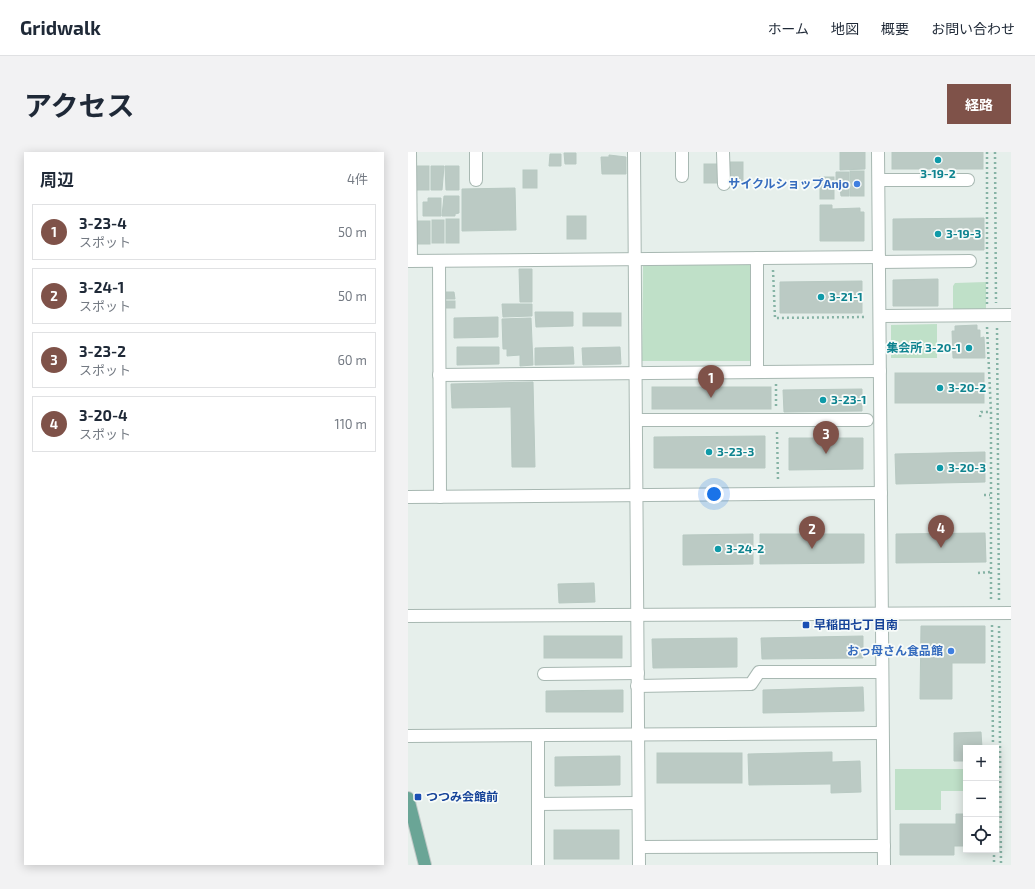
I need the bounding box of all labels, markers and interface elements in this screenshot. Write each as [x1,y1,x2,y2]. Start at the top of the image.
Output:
text: Gridwalk [20,16,101,39]
text: ホーム [767,20,809,37]
text: 地図 [831,20,859,37]
text: 概要 [881,20,909,37]
text: お問い合わせ [931,20,1015,37]
button: 経路 [947,84,1011,124]
text: アクセス [24,88,135,122]
marker: 3-19-2 [933,155,943,165]
place label: 3-19-2 [920,166,956,180]
text: 周辺 [40,169,74,189]
text: 4件 [347,171,368,187]
place label: サイクルショップAnjo [728,176,849,191]
marker: サイクルショップAnjo [852,179,862,189]
text: 3-23-4 [79,214,127,232]
text: 1 [51,224,57,240]
text: 50 m [338,224,367,240]
place label: 3-19-3 [946,226,982,240]
marker: 3-19-3 [933,229,943,239]
text: スポット [79,234,131,250]
text: 3-24-1 [79,278,124,296]
text: 2 [50,288,58,304]
text: 50 m [338,288,367,304]
place label: 3-21-1 [829,289,863,303]
marker: 3-21-1 [816,292,826,302]
text: スポット [79,298,131,314]
place label: 集会所 3-20-1 [886,340,961,354]
text: 3-23-2 [79,342,126,360]
marker: 集会所 3-20-1 [964,343,974,353]
text: 3 [50,352,58,368]
text: 60 m [337,352,367,368]
text: スポット [79,362,131,378]
pin: 1 [698,365,724,398]
place label: 3-20-2 [948,380,986,394]
marker: 3-20-2 [935,383,945,393]
place label: 3-23-1 [831,392,866,406]
marker: 3-23-1 [818,395,828,405]
text: 3-20-4 [79,406,128,424]
text: 4 [50,416,58,432]
text: 110 m [335,416,367,432]
pin: 3 [813,421,839,454]
text: スポット [79,426,131,442]
place label: 3-23-3 [717,444,755,458]
marker: 3-23-3 [704,447,714,457]
place label: 3-20-3 [948,460,986,474]
marker: 3-20-3 [935,463,945,473]
your location [704,484,724,504]
pin: 4 [928,515,954,548]
pin: 2 [799,516,825,549]
place label: 3-24-2 [726,541,764,555]
marker: 3-24-2 [713,544,723,554]
place label: 早稲田七丁目南 [814,617,898,631]
marker: 早稲田七丁目南 [801,620,811,630]
place label: おっ母さん食品館 [847,643,943,657]
marker: おっ母さん食品館 [946,646,956,656]
map controls [963,745,999,853]
button: + [963,745,999,781]
button: − [963,781,999,817]
place label: つつみ会館前 [426,789,498,803]
marker: つつみ会館前 [413,792,423,802]
button: locate [963,817,999,853]

